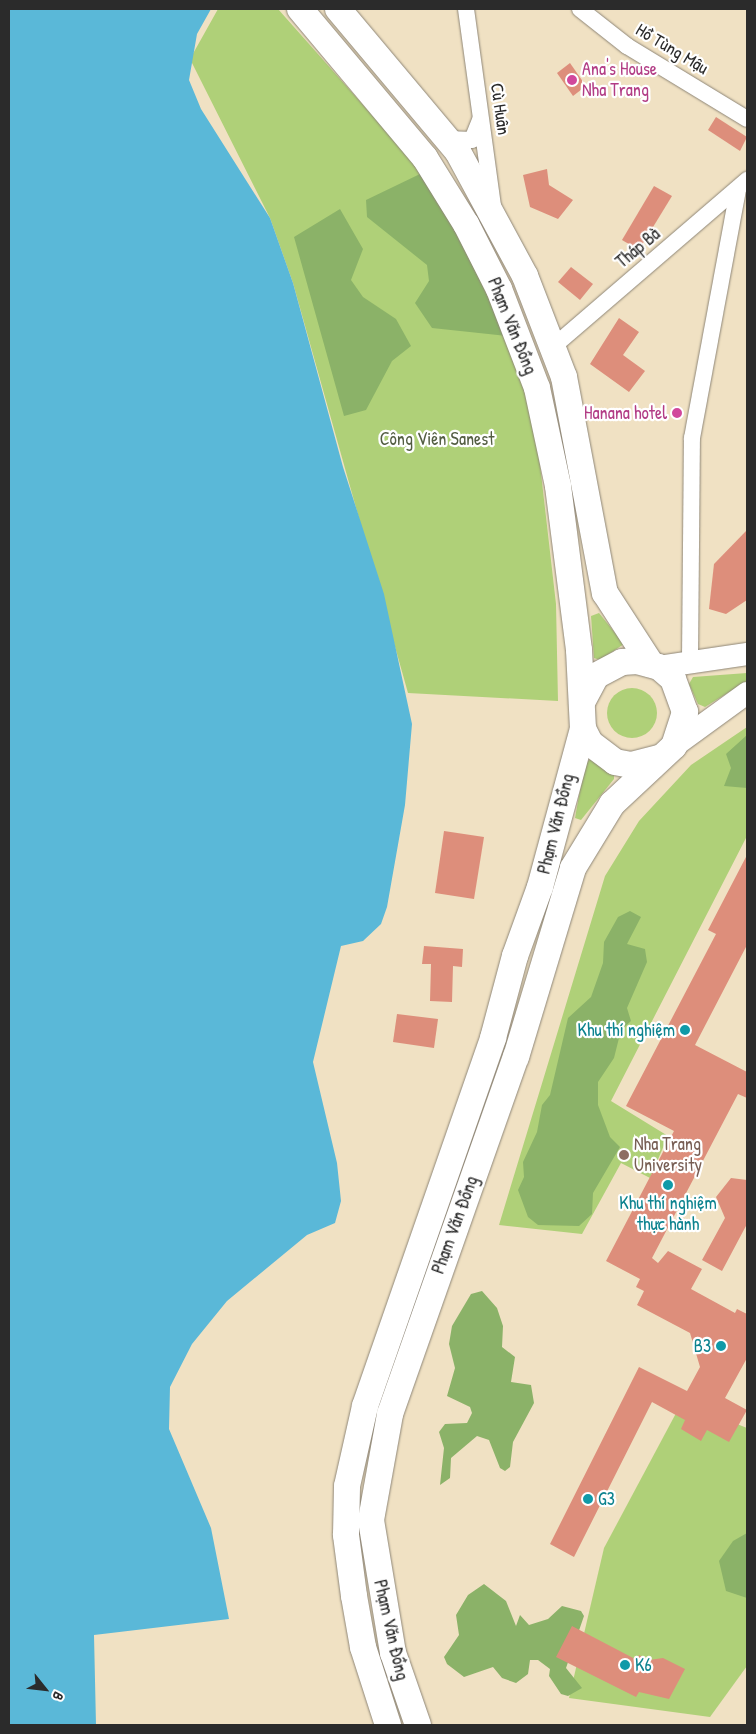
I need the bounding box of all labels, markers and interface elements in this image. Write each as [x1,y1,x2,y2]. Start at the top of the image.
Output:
street label: Hồ Tùng Mậu [632,19,712,79]
place label: Ana's House Nha Trang [582,59,657,102]
marker: Ana's House Nha Trang [566,74,578,86]
street label: Cù Huân [486,82,514,136]
street label: Tháp Bà [611,223,665,273]
street label: Phạm Văn Đồng [483,274,541,378]
place label: Hanana hotel [584,402,667,424]
marker: Hanana hotel [671,407,683,419]
park label: Công Viên Sanest [380,428,494,450]
street label: Phạm Văn Đồng [533,772,579,876]
place label: Khu thí nghiệm [578,1019,675,1041]
marker: Khu thí nghiệm [679,1024,691,1036]
place label: Nha Trang University [634,1134,702,1176]
marker: Nha Trang University [618,1149,630,1161]
street label: Phạm Văn Đồng [427,1173,483,1277]
marker: Khu thí nghiệm thực hành [662,1179,674,1191]
place label: Khu thí nghiệm thực hành [619,1193,717,1236]
place label: B3 [694,1335,711,1357]
marker: B3 [715,1340,727,1352]
place label: G3 [598,1488,615,1510]
marker: G3 [582,1493,594,1505]
street label: Phạm Văn Đồng [369,1578,413,1682]
place label: K6 [635,1654,652,1676]
marker: K6 [619,1659,631,1671]
north arrow [20,1664,70,1714]
text: B [49,1689,69,1704]

